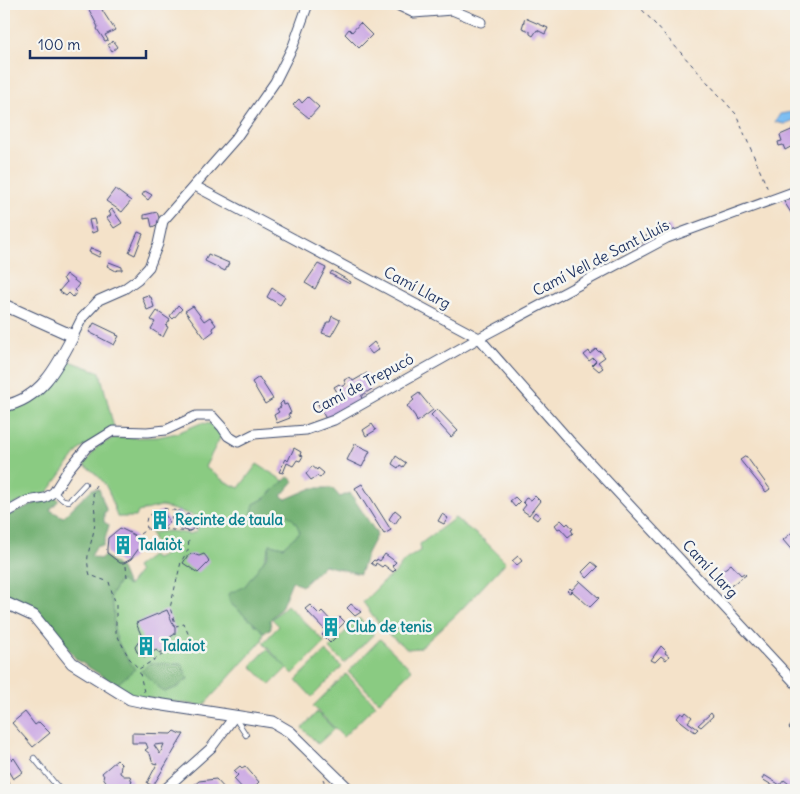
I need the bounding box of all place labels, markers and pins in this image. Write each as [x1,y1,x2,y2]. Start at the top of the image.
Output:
building icon: Recinte de taula [149,509,171,531]
place label: Recinte de taula [175,510,283,529]
building icon: Talaiòt [112,534,134,556]
place label: Talaiòt [138,535,183,554]
building icon: Club de tenis [320,616,342,638]
place label: Club de tenis [346,617,432,636]
building icon: Talaiot [135,635,157,657]
place label: Talaiot [161,636,206,655]

